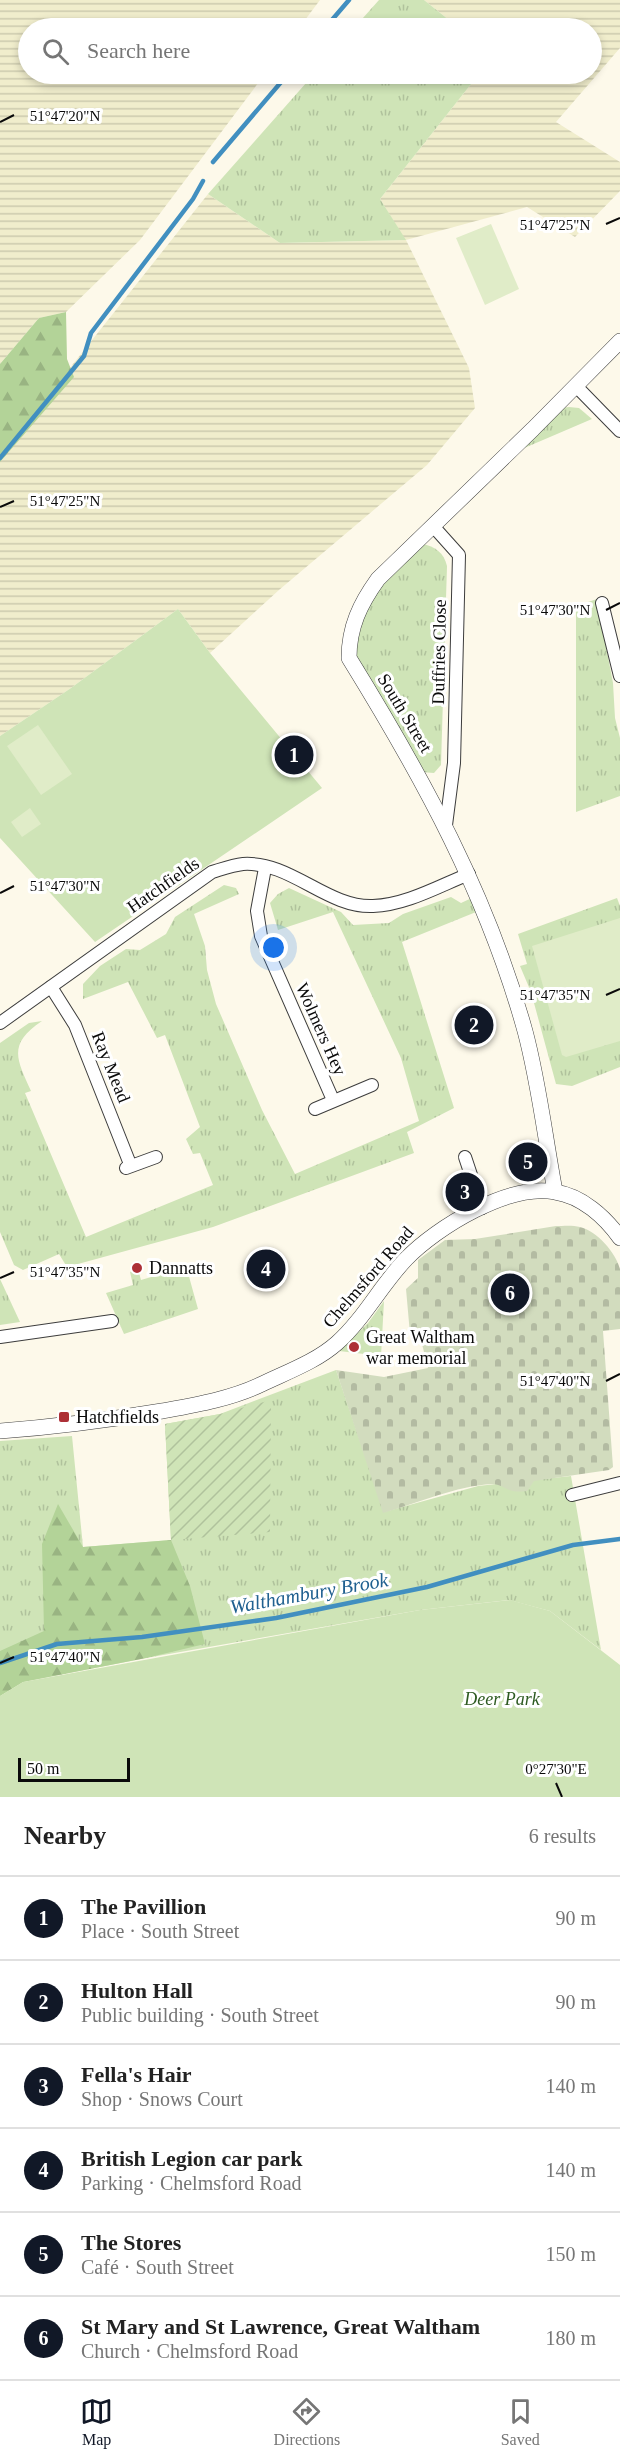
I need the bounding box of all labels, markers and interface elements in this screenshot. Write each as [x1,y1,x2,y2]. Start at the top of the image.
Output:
search box [18,18,602,84]
icon: search [39,35,72,68]
text: Search here [87,38,190,63]
text: 51°47'20"N [30,108,100,124]
text: 51°47'25"N [520,217,590,233]
text: 51°47'25"N [30,493,100,509]
street label: Duffries Close [428,599,450,705]
text: 51°47'30"N [520,602,590,618]
street label: South Street [374,670,436,756]
pin: 1 [274,732,314,777]
street label: Hatchfields [123,853,203,917]
text: 51°47'30"N [30,878,100,894]
your location [259,933,288,962]
street label: Wolmers Hey [292,980,350,1078]
text: 51°47'35"N [520,987,590,1003]
pin: 2 [454,1002,494,1048]
street label: Ray Mead [88,1029,134,1105]
pin: 5 [508,1140,548,1184]
pin: 3 [446,1170,484,1214]
street label: Chelmsford Road [319,1222,417,1332]
pin: 4 [246,1246,286,1292]
place label: Dannatts [149,1258,213,1278]
marker: Dannatts [130,1261,144,1275]
text: 51°47'35"N [30,1264,100,1280]
pin: 6 [490,1270,530,1316]
place label: Great Waltham war memorial [366,1327,475,1368]
marker: Great Waltham war memorial [347,1340,361,1354]
text: 51°47'40"N [520,1373,590,1389]
place label: Hatchfields [76,1407,159,1427]
marker: Hatchfields [57,1410,71,1424]
water label: Walthambury Brook [228,1568,391,1619]
text: 51°47'40"N [30,1649,100,1665]
park label: Deer Park [463,1689,541,1709]
scale bar [18,1755,130,1782]
text: 50 m [27,1760,59,1777]
text: 0°27'30"E [525,1761,587,1777]
text: Nearby [24,1821,106,1850]
text: 6 results [529,1825,596,1847]
text: The Pavillion [81,1894,206,1919]
text: 1 [39,1907,49,1929]
text: 90 m [555,1907,596,1929]
text: Place · South Street [81,1920,239,1942]
text: Hulton Hall [81,1978,193,2003]
text: 2 [39,1991,49,2013]
text: 90 m [555,1991,596,2013]
text: Public building · South Street [81,2004,319,2026]
text: Fella's Hair [81,2062,192,2087]
text: 3 [39,2075,49,2097]
text: 140 m [545,2075,596,2097]
text: Shop · Snows Court [81,2088,243,2110]
text: British Legion car park [81,2146,302,2171]
text: 4 [39,2159,49,2181]
text: 140 m [545,2159,596,2181]
text: Parking · Chelmsford Road [81,2172,302,2194]
text: The Stores [81,2230,181,2255]
text: 5 [39,2243,49,2265]
text: 150 m [545,2243,596,2265]
text: Café · South Street [81,2256,234,2278]
text: St Mary and St Lawrence, Great Waltham [81,2314,480,2339]
text: 6 [39,2327,49,2349]
text: 180 m [545,2327,596,2349]
text: Church · Chelmsford Road [81,2340,298,2362]
tab: Map [80,2395,113,2449]
tab: Directions [274,2395,340,2449]
tab: Saved [501,2395,540,2449]

